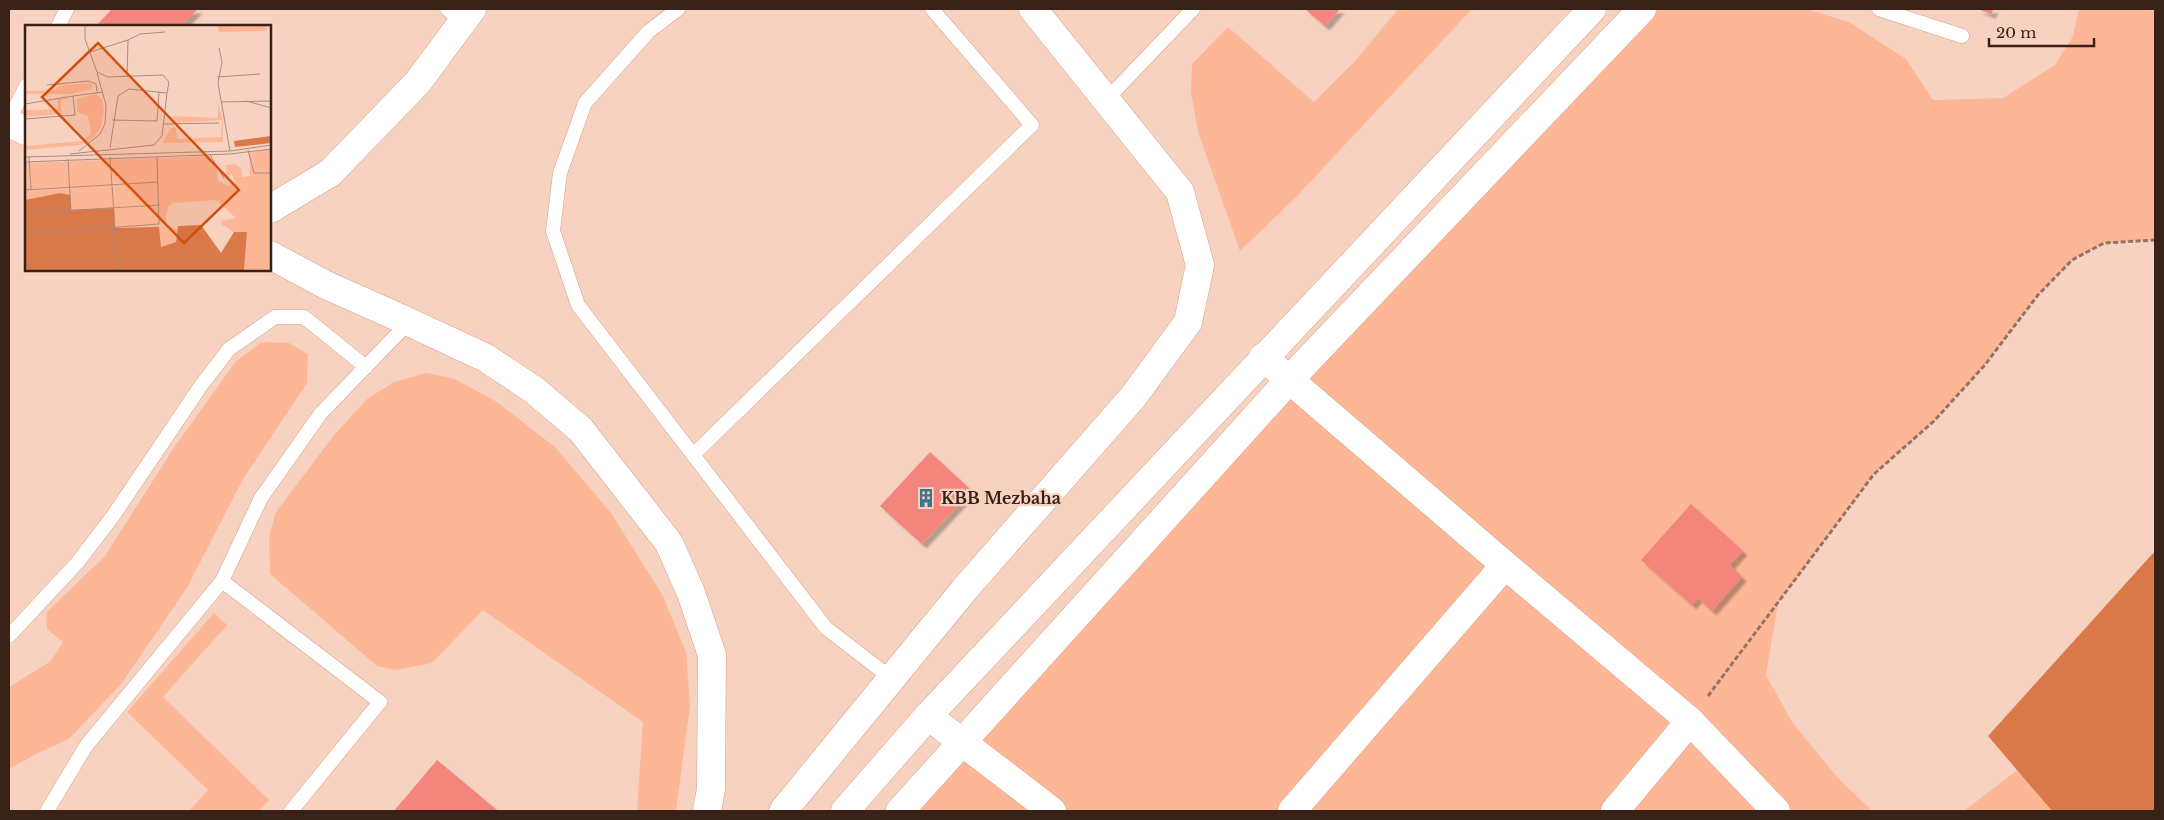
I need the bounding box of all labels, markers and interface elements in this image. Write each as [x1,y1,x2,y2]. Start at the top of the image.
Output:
scale bar [1989,15,2094,47]
text: 20 m [1996,23,2036,42]
inset map [25,25,271,271]
building icon: KBB Mezbaha [915,487,937,509]
place label: KBB Mezbaha [941,488,1061,508]

